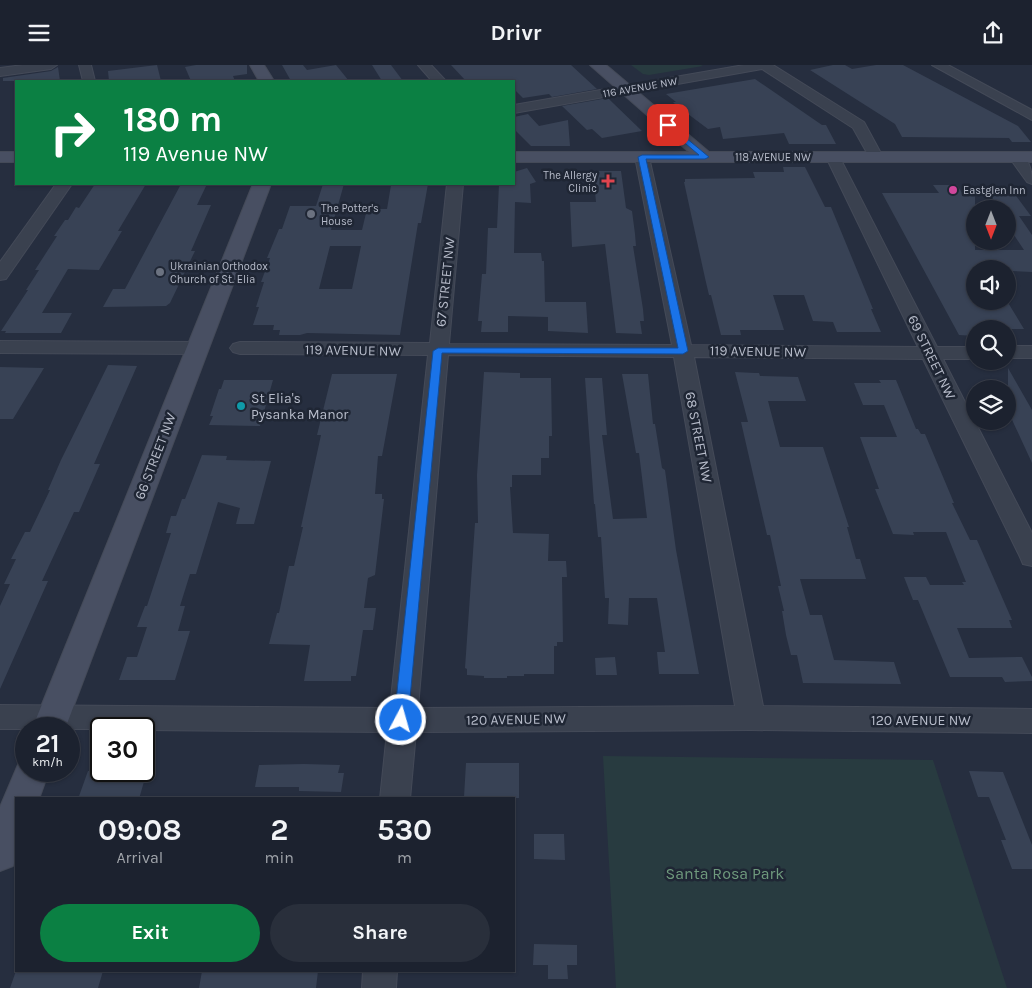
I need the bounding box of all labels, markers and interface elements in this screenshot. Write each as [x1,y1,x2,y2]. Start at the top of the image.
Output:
icon: menu [25,19,53,47]
icon: share [979,19,1007,47]
text: Drivr [490,20,542,46]
street label: 116 AVENUE NW [602,75,679,100]
text: 180 m [123,99,222,140]
icon: right [40,100,105,165]
pin [647,104,689,146]
icon: arrive [654,111,682,139]
text: 119 Avenue NW [123,141,268,167]
street label: 118 AVENUE NW [735,151,811,164]
place label: The Allergy Clinic [543,169,597,195]
marker: The Allergy Clinic [601,174,615,188]
marker: Eastglen Inn [947,184,959,196]
place label: Eastglen Inn [963,184,1026,197]
north arrow [966,200,1016,250]
map controls [966,200,1016,430]
place label: The Potter's House [321,202,379,228]
marker: The Potter's House [305,208,317,220]
street label: 67 STREET NW [432,236,459,328]
place label: Ukrainian Orthodox Church of St. Elia [170,260,268,286]
button: sound [966,260,1016,310]
marker: Ukrainian Orthodox Church of St. Elia [154,266,166,278]
street label: 69 STREET NW [904,312,959,403]
button: search [966,320,1016,370]
street label: 119 AVENUE NW [305,341,402,360]
street label: 119 AVENUE NW [710,342,807,361]
button: layers [966,380,1016,430]
place label: St Elia's Pysanka Manor [251,390,349,423]
street label: 68 STREET NW [681,390,716,484]
marker: St Elia's Pysanka Manor [235,400,247,412]
street label: 66 STREET NW [131,410,180,502]
position arrow [374,693,426,745]
street label: 120 AVENUE NW [466,710,567,729]
street label: 120 AVENUE NW [871,712,971,729]
speed limit sign: 30 [90,717,155,782]
text: 21 [35,729,60,758]
text: km/h [32,755,63,769]
text: 09:08 [98,812,182,848]
text: 2 [270,812,288,848]
text: 530 [377,812,432,848]
text: Arrival [116,848,163,867]
text: min [265,848,294,867]
text: m [397,848,412,867]
park label: Santa Rosa Park [666,864,784,883]
button: Exit [40,904,260,962]
button: Share [270,904,490,962]

